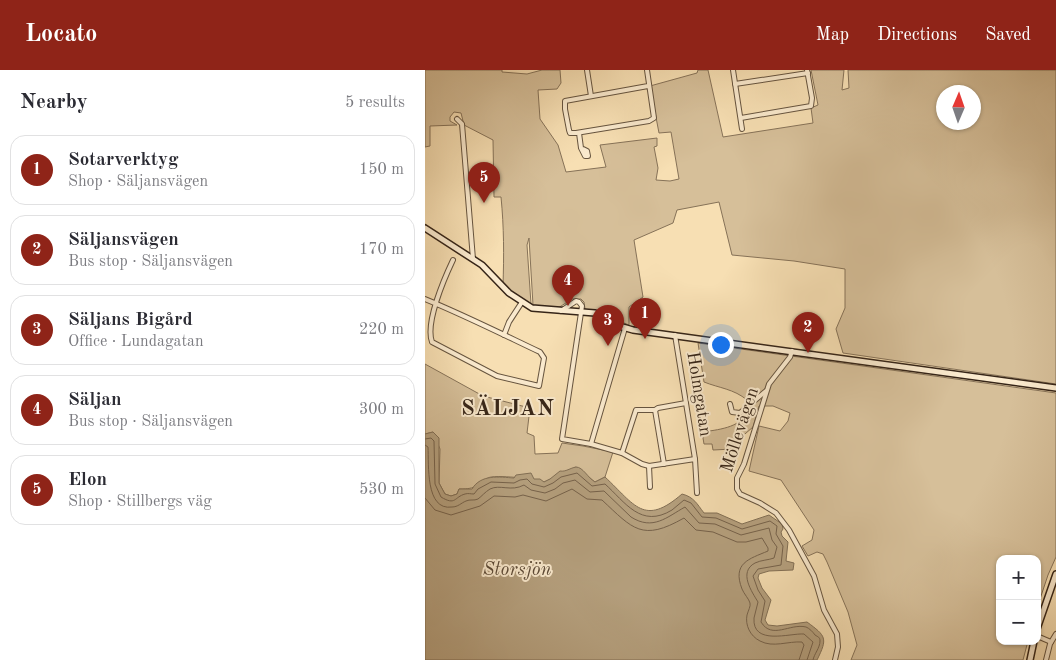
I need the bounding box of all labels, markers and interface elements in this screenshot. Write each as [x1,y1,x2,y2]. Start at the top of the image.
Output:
text: Locato [25,23,97,47]
text: Map [816,26,849,44]
text: Directions [877,26,957,44]
text: Saved [985,26,1031,44]
north arrow [936,85,981,130]
text: Nearby [20,92,88,113]
text: 5 results [345,95,405,111]
text: Sotarverktyg [68,151,178,170]
text: 1 [32,162,42,178]
text: 150 m [359,162,404,178]
pin: 5 [468,162,500,203]
text: Shop · Säljansvägen [68,174,208,190]
text: Säljansvägen [68,231,179,250]
text: 2 [32,242,42,258]
text: 170 m [359,242,404,258]
text: Bus stop · Säljansvägen [68,254,233,270]
pin: 4 [552,265,584,306]
pin: 1 [629,298,661,339]
pin: 3 [592,305,624,346]
text: Säljans Bigård [68,311,193,330]
pin: 2 [792,312,824,353]
text: 3 [32,322,42,338]
text: 220 m [359,322,404,338]
your location [708,332,734,358]
text: Office · Lundagatan [68,334,204,350]
street label: Holmgatan [683,350,715,438]
street label: Möllevägen [718,385,762,475]
text: Säljan [68,391,122,410]
district label: SÄLJAN [461,394,555,420]
text: 4 [32,402,42,418]
text: 300 m [359,402,404,418]
text: Bus stop · Säljansvägen [68,414,233,430]
text: Elon [68,471,107,490]
text: 5 [32,482,42,498]
text: 530 m [359,482,404,498]
text: Shop · Stillbergs väg [68,494,212,510]
map controls [996,555,1041,645]
button: + [996,555,1041,600]
water label: Storsjön [483,561,551,580]
button: − [996,600,1041,645]

